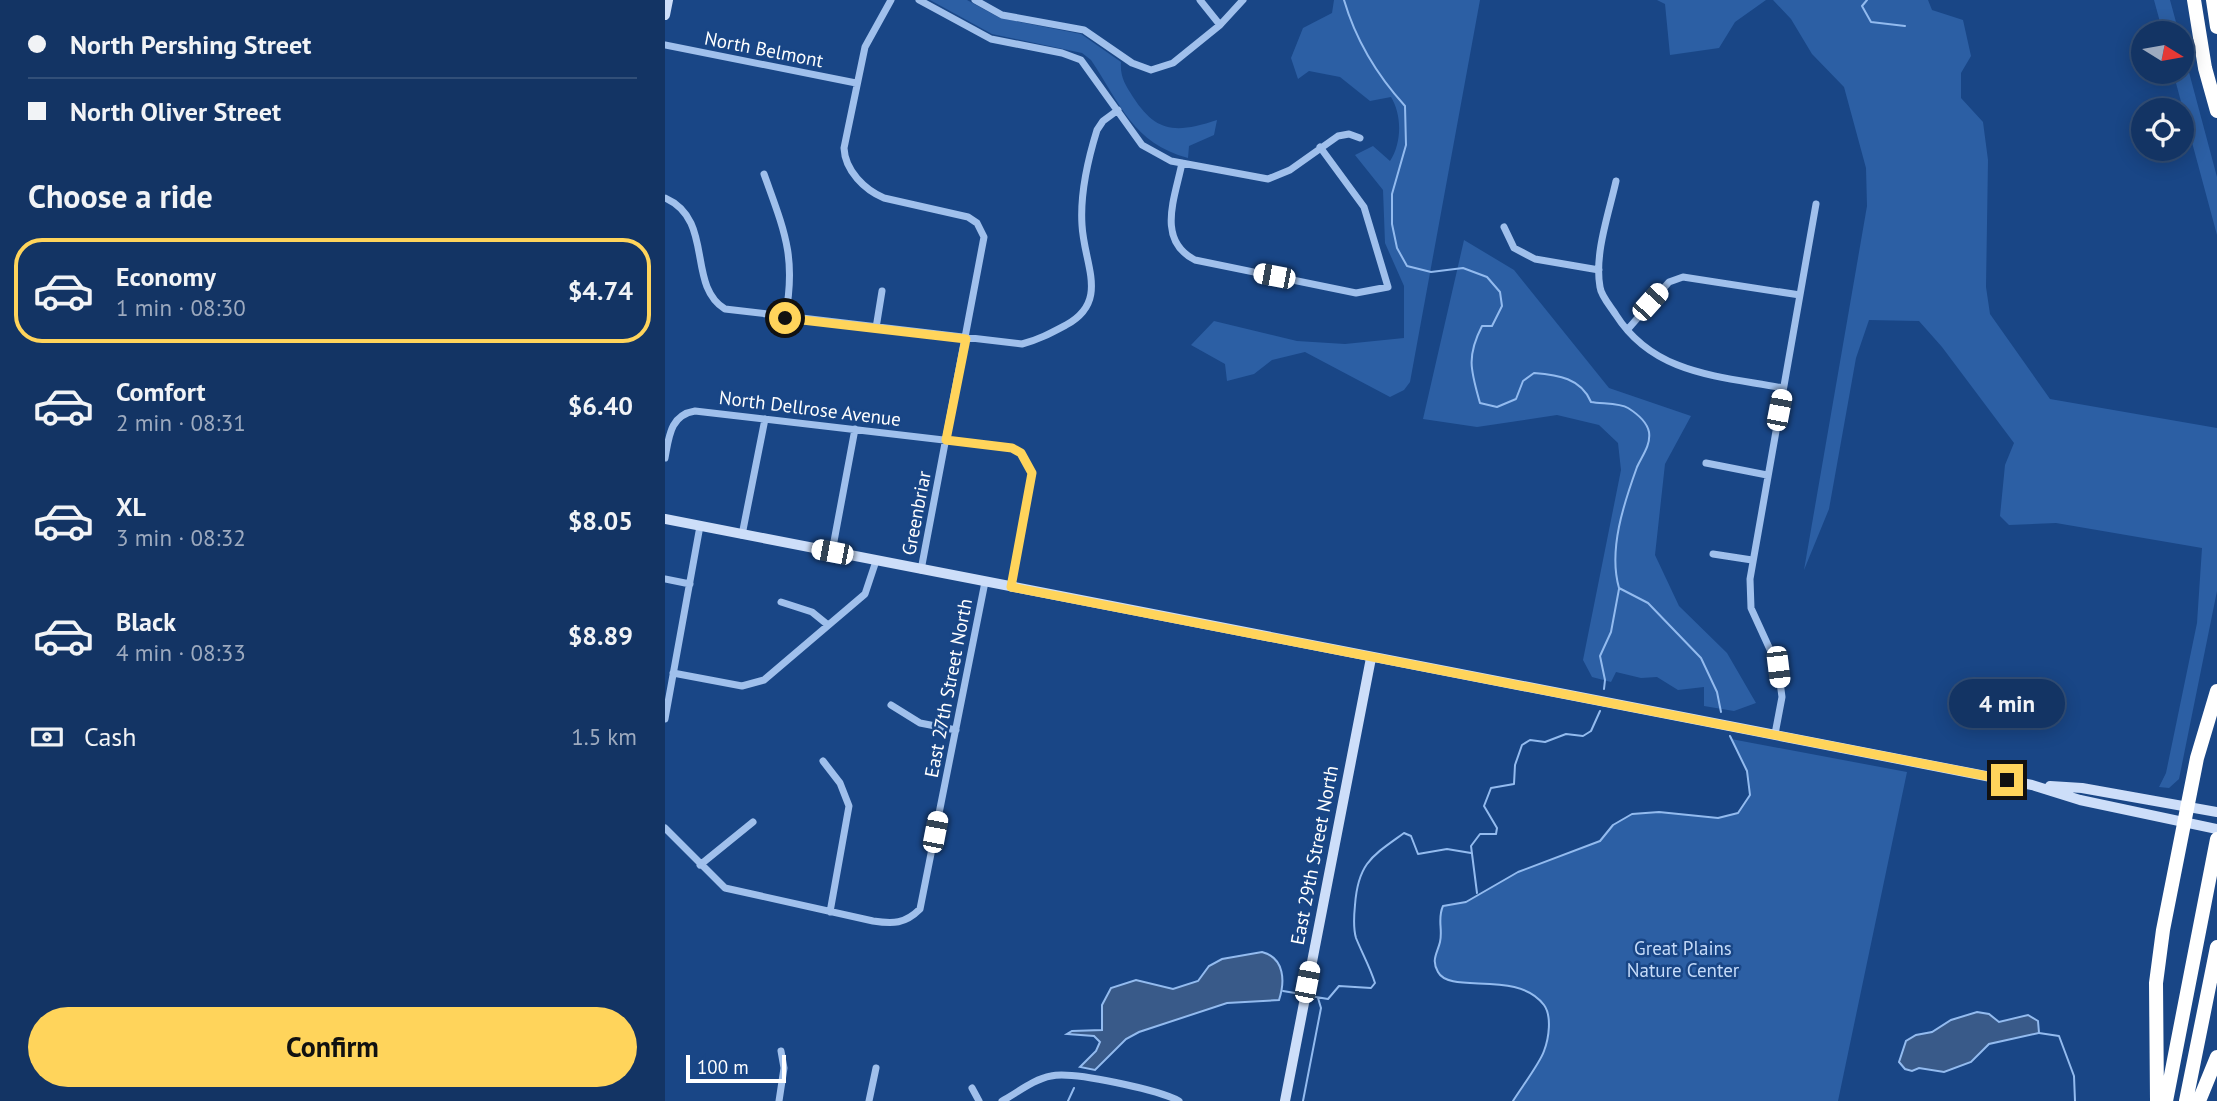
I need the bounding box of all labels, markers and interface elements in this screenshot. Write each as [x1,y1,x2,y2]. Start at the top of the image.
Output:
north arrow [2131,21,2195,84]
map controls [2131,21,2194,161]
street label: North Belmont [702,26,826,72]
text: North Pershing Street [70,28,311,61]
text: North Oliver Street [70,95,281,128]
button: locate [2131,98,2194,161]
text: Choose a ride [28,175,213,217]
icon: car [32,259,95,322]
text: Economy [116,260,216,293]
car [1252,262,1297,290]
text: $4.74 [568,274,633,307]
car [1629,279,1672,325]
text: 1 min · 08:30 [116,293,246,322]
route start [769,302,801,334]
icon: car [32,374,95,437]
text: Comfort [116,375,206,408]
street label: North Dellrose Avenue [718,385,902,431]
car [1765,387,1794,433]
text: $6.40 [568,389,633,422]
text: 2 min · 08:31 [116,408,246,437]
street label: Greenbriar [896,468,936,557]
icon: car [32,489,95,552]
text: XL [116,490,146,523]
text: $8.05 [568,504,633,537]
text: 3 min · 08:32 [116,523,246,552]
car [810,538,855,566]
street label: East 27th Street North [919,597,977,779]
icon: car [32,604,95,667]
text: Black [116,605,176,638]
text: $8.89 [568,619,633,652]
text: 4 min · 08:33 [116,638,246,667]
car [1766,645,1791,689]
callout: 4 min [1949,678,2065,728]
text: 4 min [1979,689,2035,718]
icon: cash [28,718,66,756]
text: Cash [84,720,136,753]
text: 1.5 km [571,722,637,751]
street label: East 29th Street North [1285,763,1343,947]
route end [1991,764,2023,796]
car [921,809,950,855]
park label: Great Plains Nature Center [1627,936,1740,982]
car [1293,959,1322,1005]
button: Confirm [28,1007,637,1087]
scale bar [686,1052,786,1084]
text: 100 m [697,1055,749,1079]

